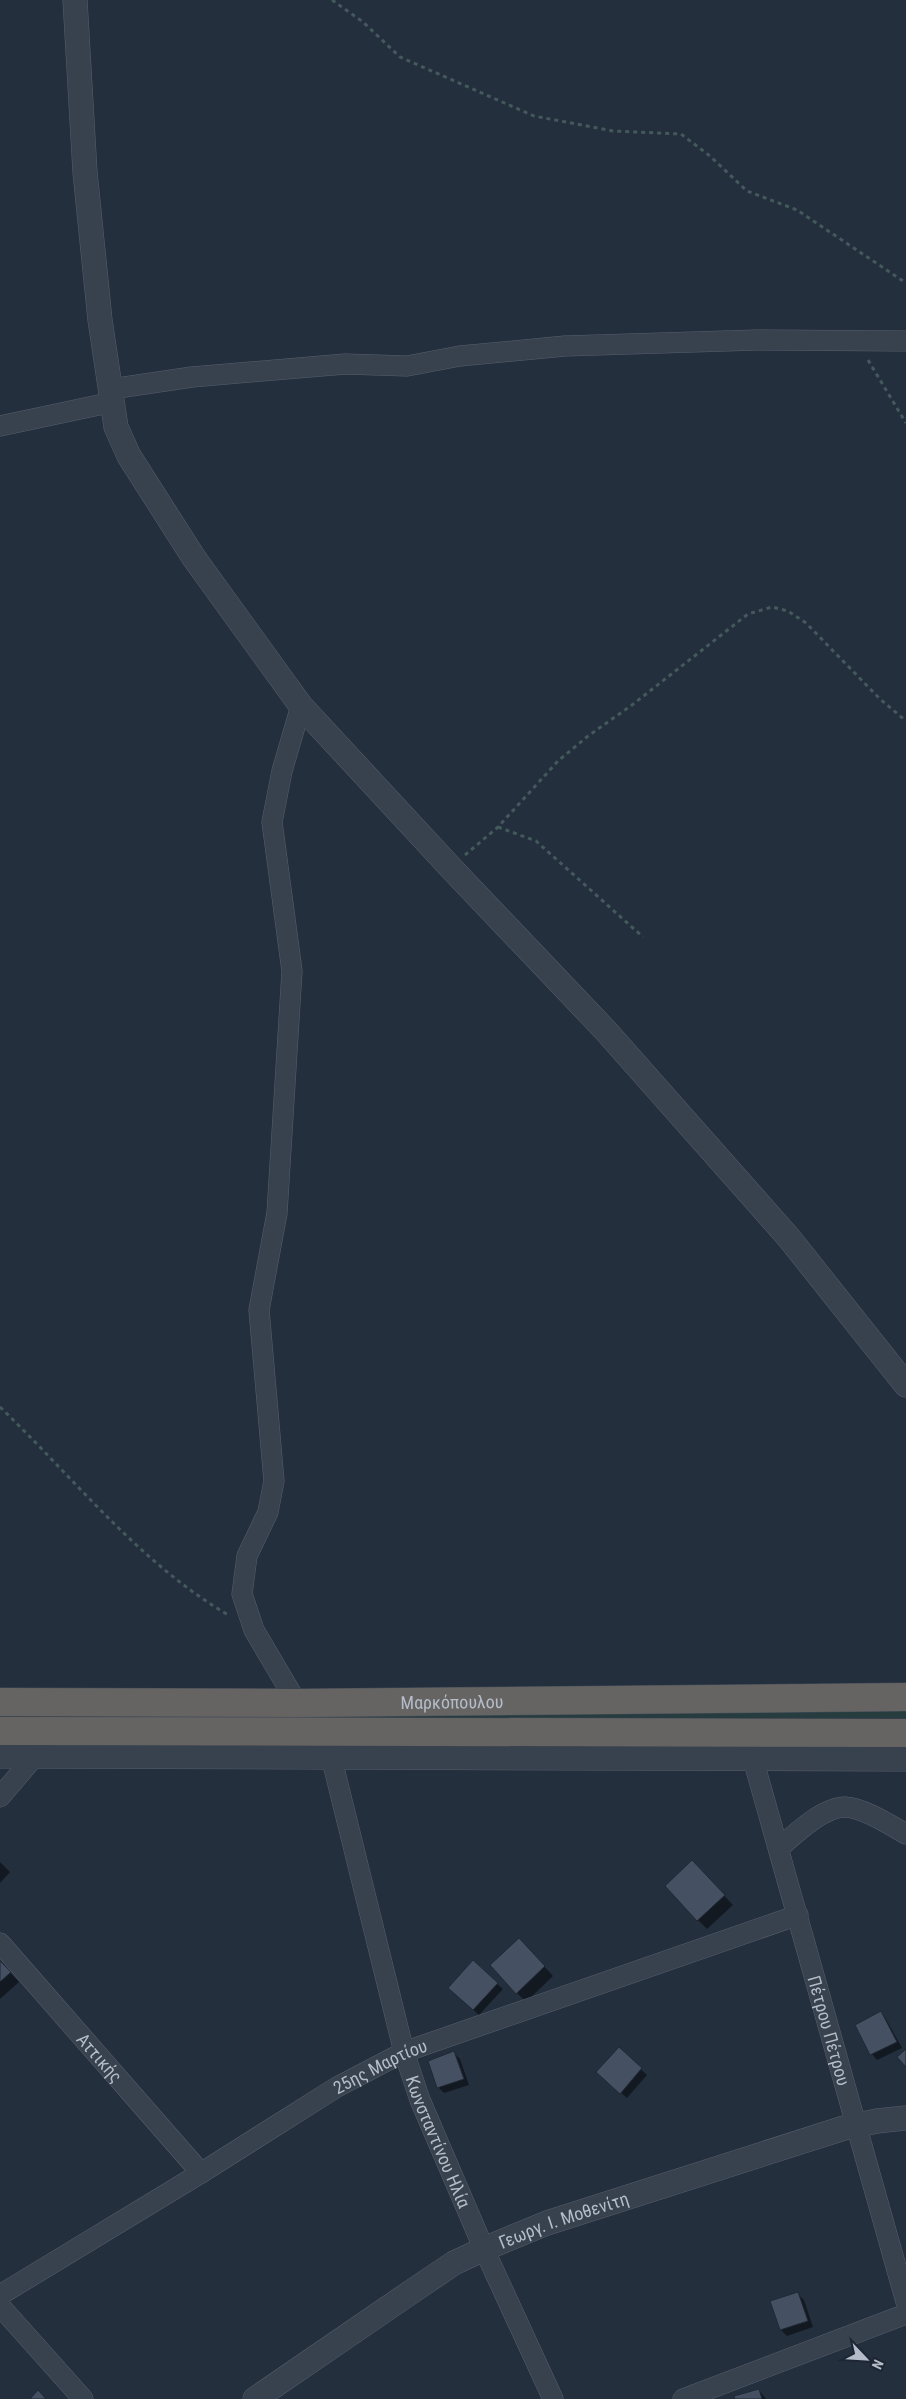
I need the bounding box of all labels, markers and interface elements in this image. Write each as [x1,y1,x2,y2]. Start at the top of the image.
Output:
street label: Μαρκόπουλου [400,1690,504,1712]
street label: Πέτρου Πέτρου [804,1973,855,2088]
street label: Αττικής [73,2029,127,2086]
street label: 25ης Μαρτίου [329,2034,430,2098]
street label: Κωνσταντίνου Ηλία [402,2073,476,2211]
street label: Γεωργ. Ι. Μοθενίτη [495,2187,631,2252]
north arrow [841,2334,891,2384]
text: N [869,2357,887,2372]

